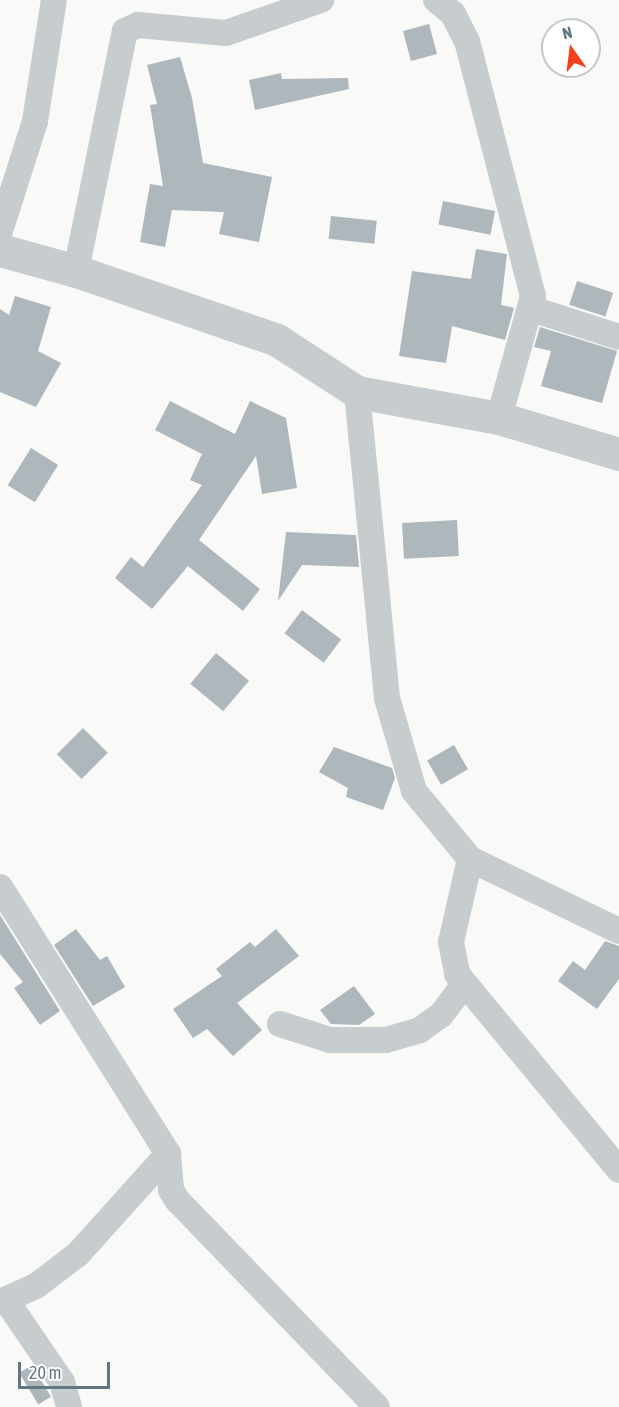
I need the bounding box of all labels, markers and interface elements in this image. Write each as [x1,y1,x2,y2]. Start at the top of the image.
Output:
north arrow [541,18,601,78]
text: N [560,23,574,42]
scale bar [21,1350,112,1388]
text: 20 m [29,1362,61,1383]

